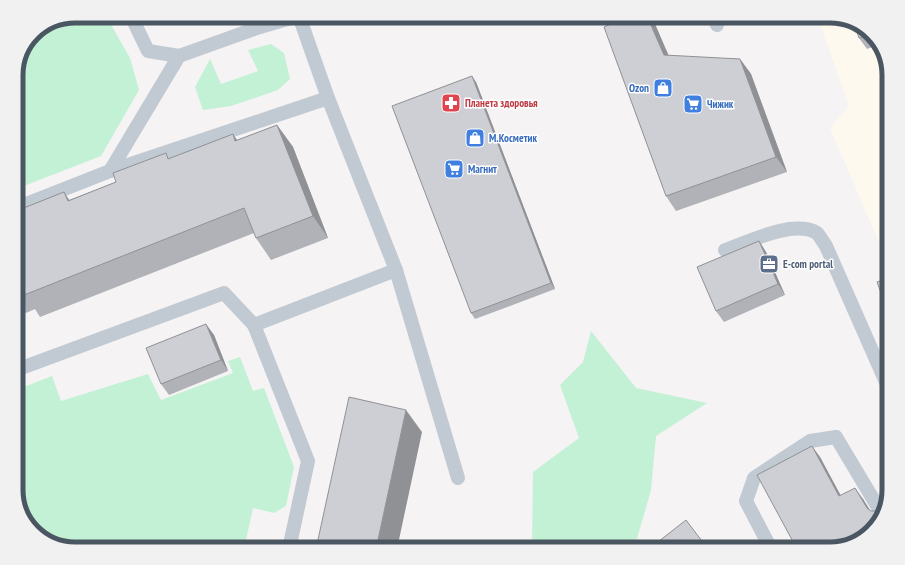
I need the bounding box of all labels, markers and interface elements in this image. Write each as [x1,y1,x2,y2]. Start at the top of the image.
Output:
shop icon: Ozon [652,77,674,99]
place label: Ozon [629,81,649,95]
pharmacy icon: Планета здоровья [440,92,462,114]
supermarket icon: Чижик [682,93,704,115]
place label: Планета здоровья [465,96,538,110]
place label: Чижик [707,97,734,111]
shop icon: М.Косметик [464,127,486,149]
place label: М.Косметик [489,131,537,145]
supermarket icon: Магнит [443,158,465,180]
place label: Магнит [468,162,497,176]
office icon: E-com portal [758,253,780,275]
place label: E-com portal [783,257,833,271]

